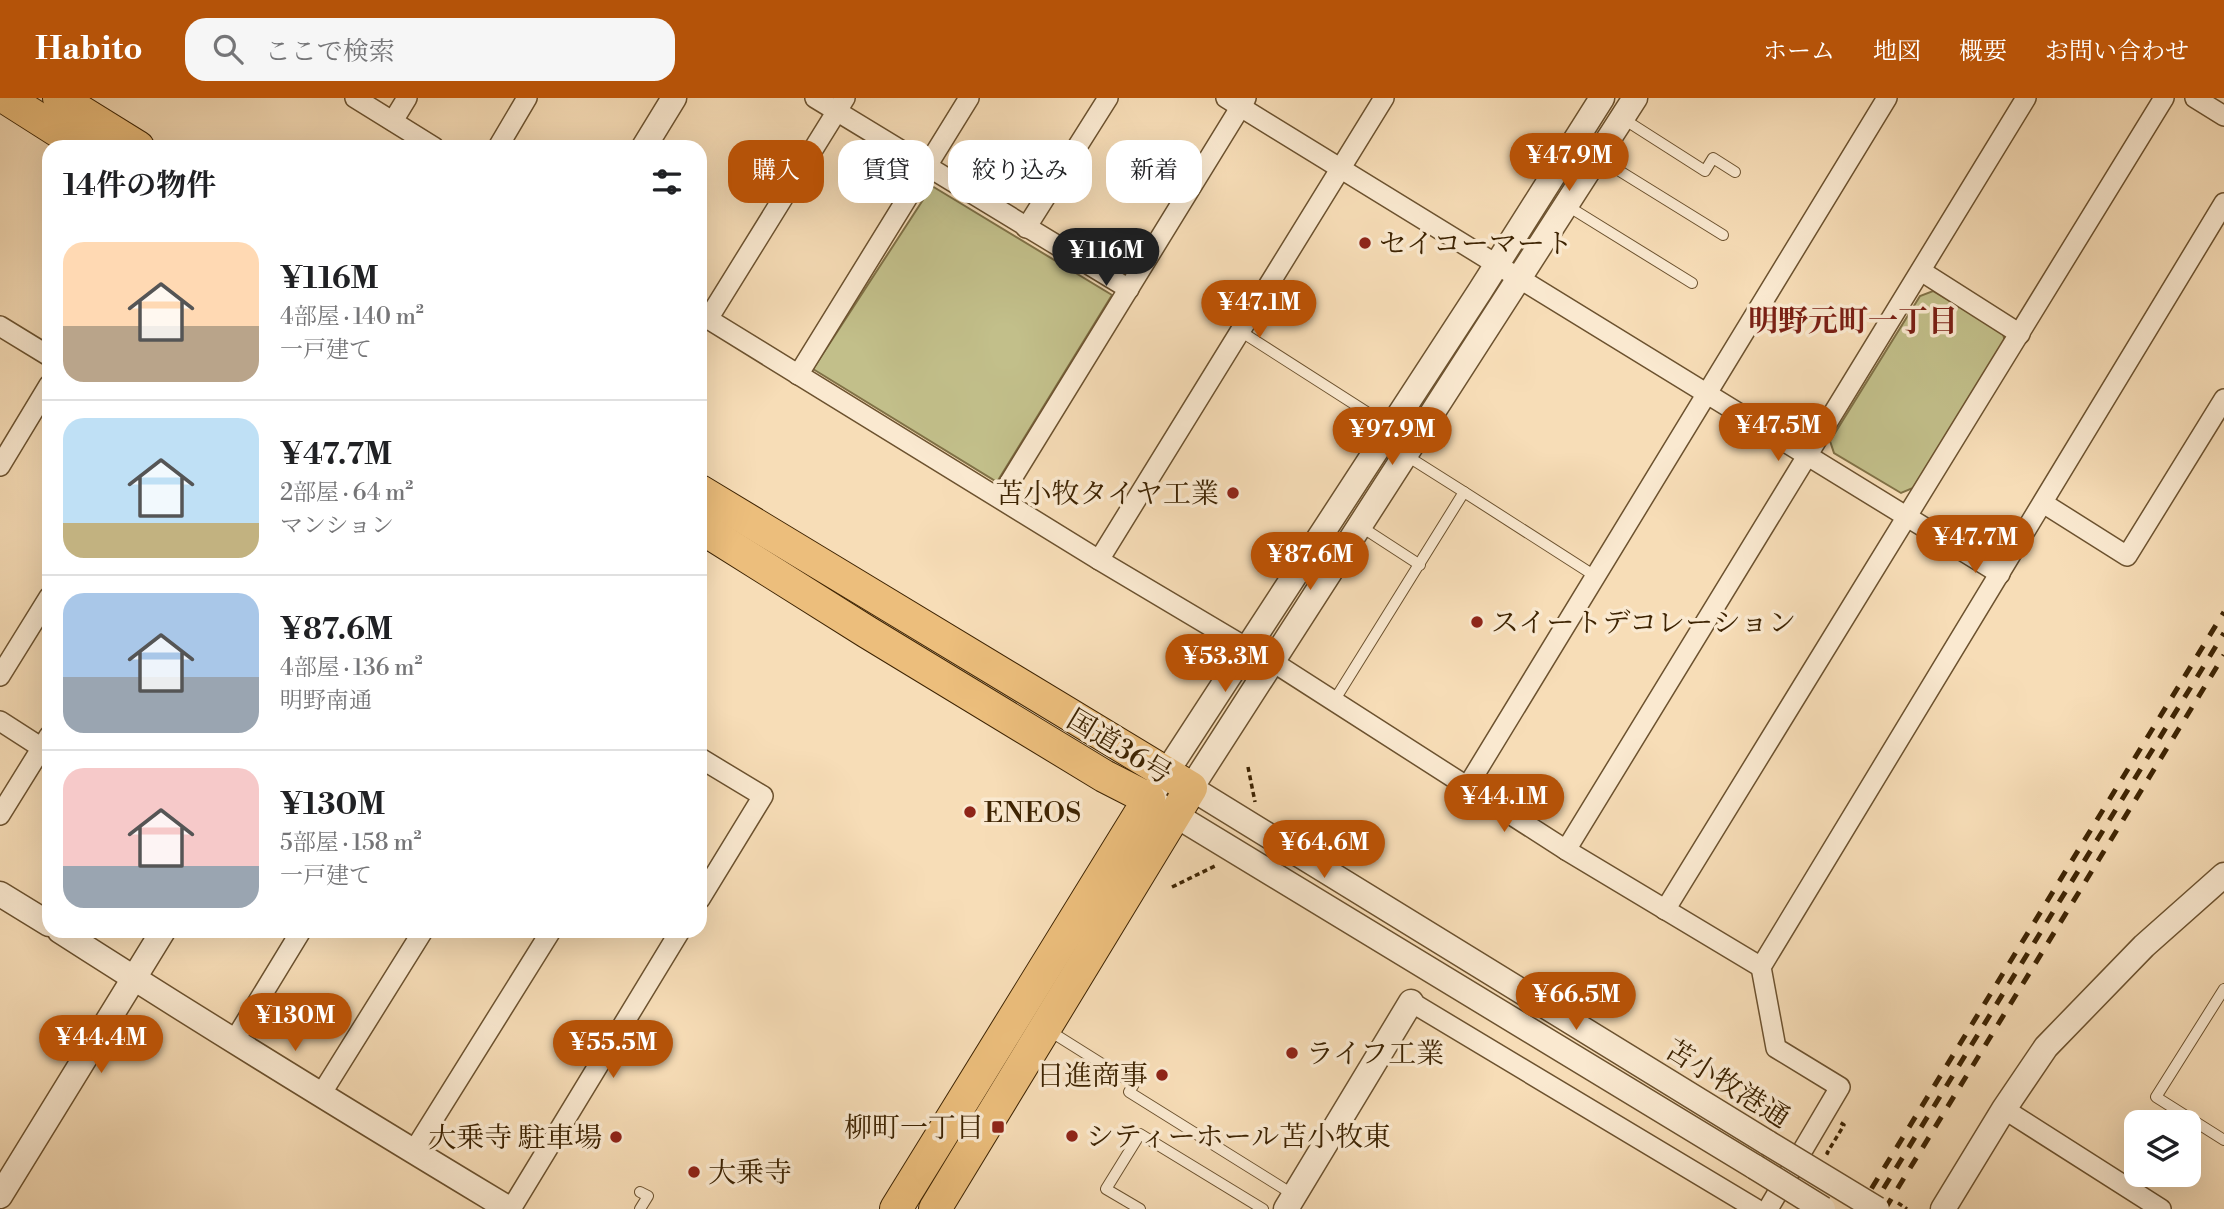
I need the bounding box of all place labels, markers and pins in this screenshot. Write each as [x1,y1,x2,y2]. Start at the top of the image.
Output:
pin: ¥47.9M [1512,134,1626,193]
place label: セイコーマート [1379,227,1573,262]
pin: ¥116M [1057,228,1155,288]
marker: セイコーマート [1357,235,1373,251]
pin: ¥47.1M [1202,280,1316,340]
pin: ¥47.5M [1721,404,1835,463]
pin: ¥97.9M [1335,408,1449,467]
place label: 苫小牧タイヤ工業 [996,477,1219,512]
marker: 苫小牧タイヤ工業 [1225,485,1241,501]
pin: ¥47.7M [1918,516,2032,575]
pin: ¥87.6M [1253,532,1367,592]
place label: スイートデコレーション [1491,606,1796,641]
marker: スイートデコレーション [1469,614,1485,630]
pin: ¥53.3M [1168,634,1282,694]
pin: ¥44.1M [1447,774,1561,834]
place label: ENEOS [984,796,1081,831]
marker: ENEOS [962,804,978,820]
pin: ¥64.6M [1267,820,1381,880]
pin: ¥66.5M [1519,972,1633,1032]
pin: ¥130M [246,993,344,1053]
pin: ¥44.4M [44,1016,158,1075]
pin: ¥55.5M [556,1020,670,1080]
place label: ライフ工業 [1306,1037,1444,1072]
marker: ライフ工業 [1284,1045,1300,1061]
place label: 日進商事 [1036,1059,1148,1094]
marker: 日進商事 [1154,1067,1170,1083]
place label: 柳町一丁目 [844,1111,984,1146]
marker: 柳町一丁目 [990,1119,1006,1135]
place label: シティーホール苫小牧東 [1086,1120,1391,1155]
place label: 大乗寺 駐車場 [428,1121,602,1156]
marker: シティーホール苫小牧東 [1064,1128,1080,1144]
marker: 大乗寺 駐車場 [608,1129,624,1145]
place label: 大乗寺 [708,1156,792,1191]
marker: 大乗寺 [686,1164,702,1180]

